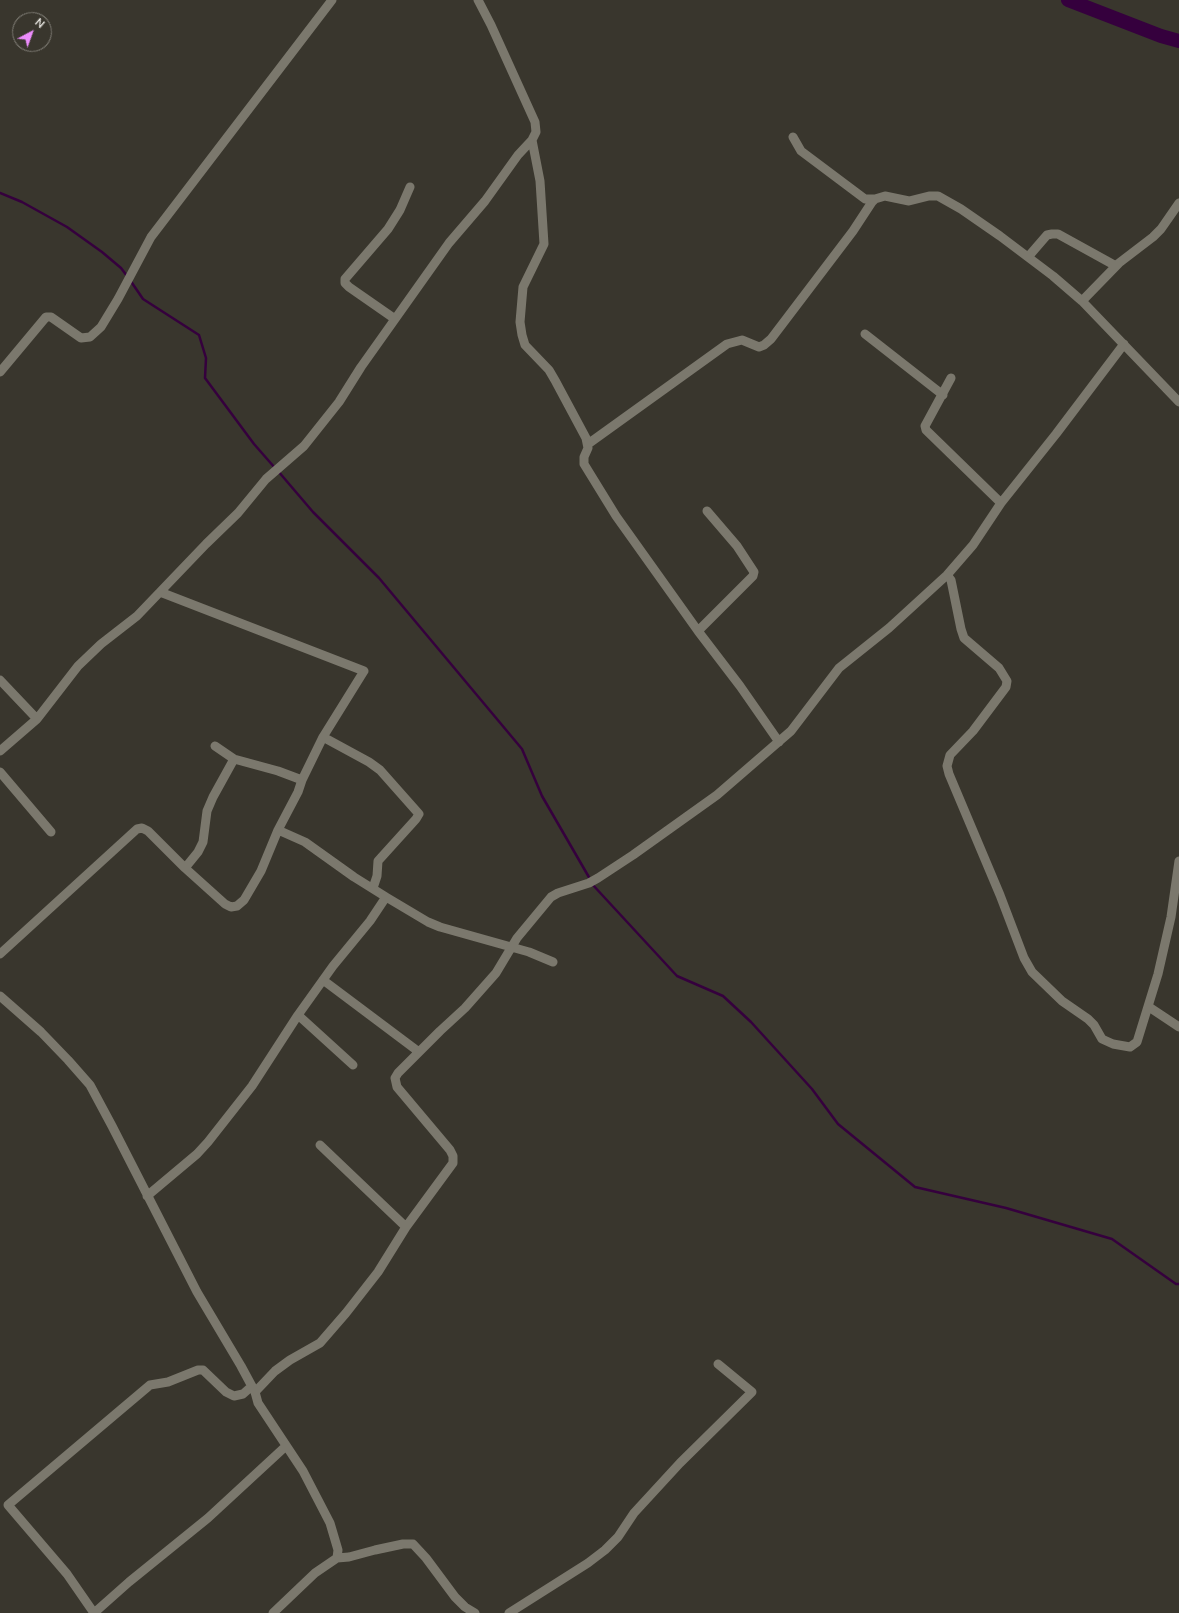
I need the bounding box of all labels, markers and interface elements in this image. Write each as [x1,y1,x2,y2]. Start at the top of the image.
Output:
north arrow [12,12,52,52]
text: N [32,15,48,32]

